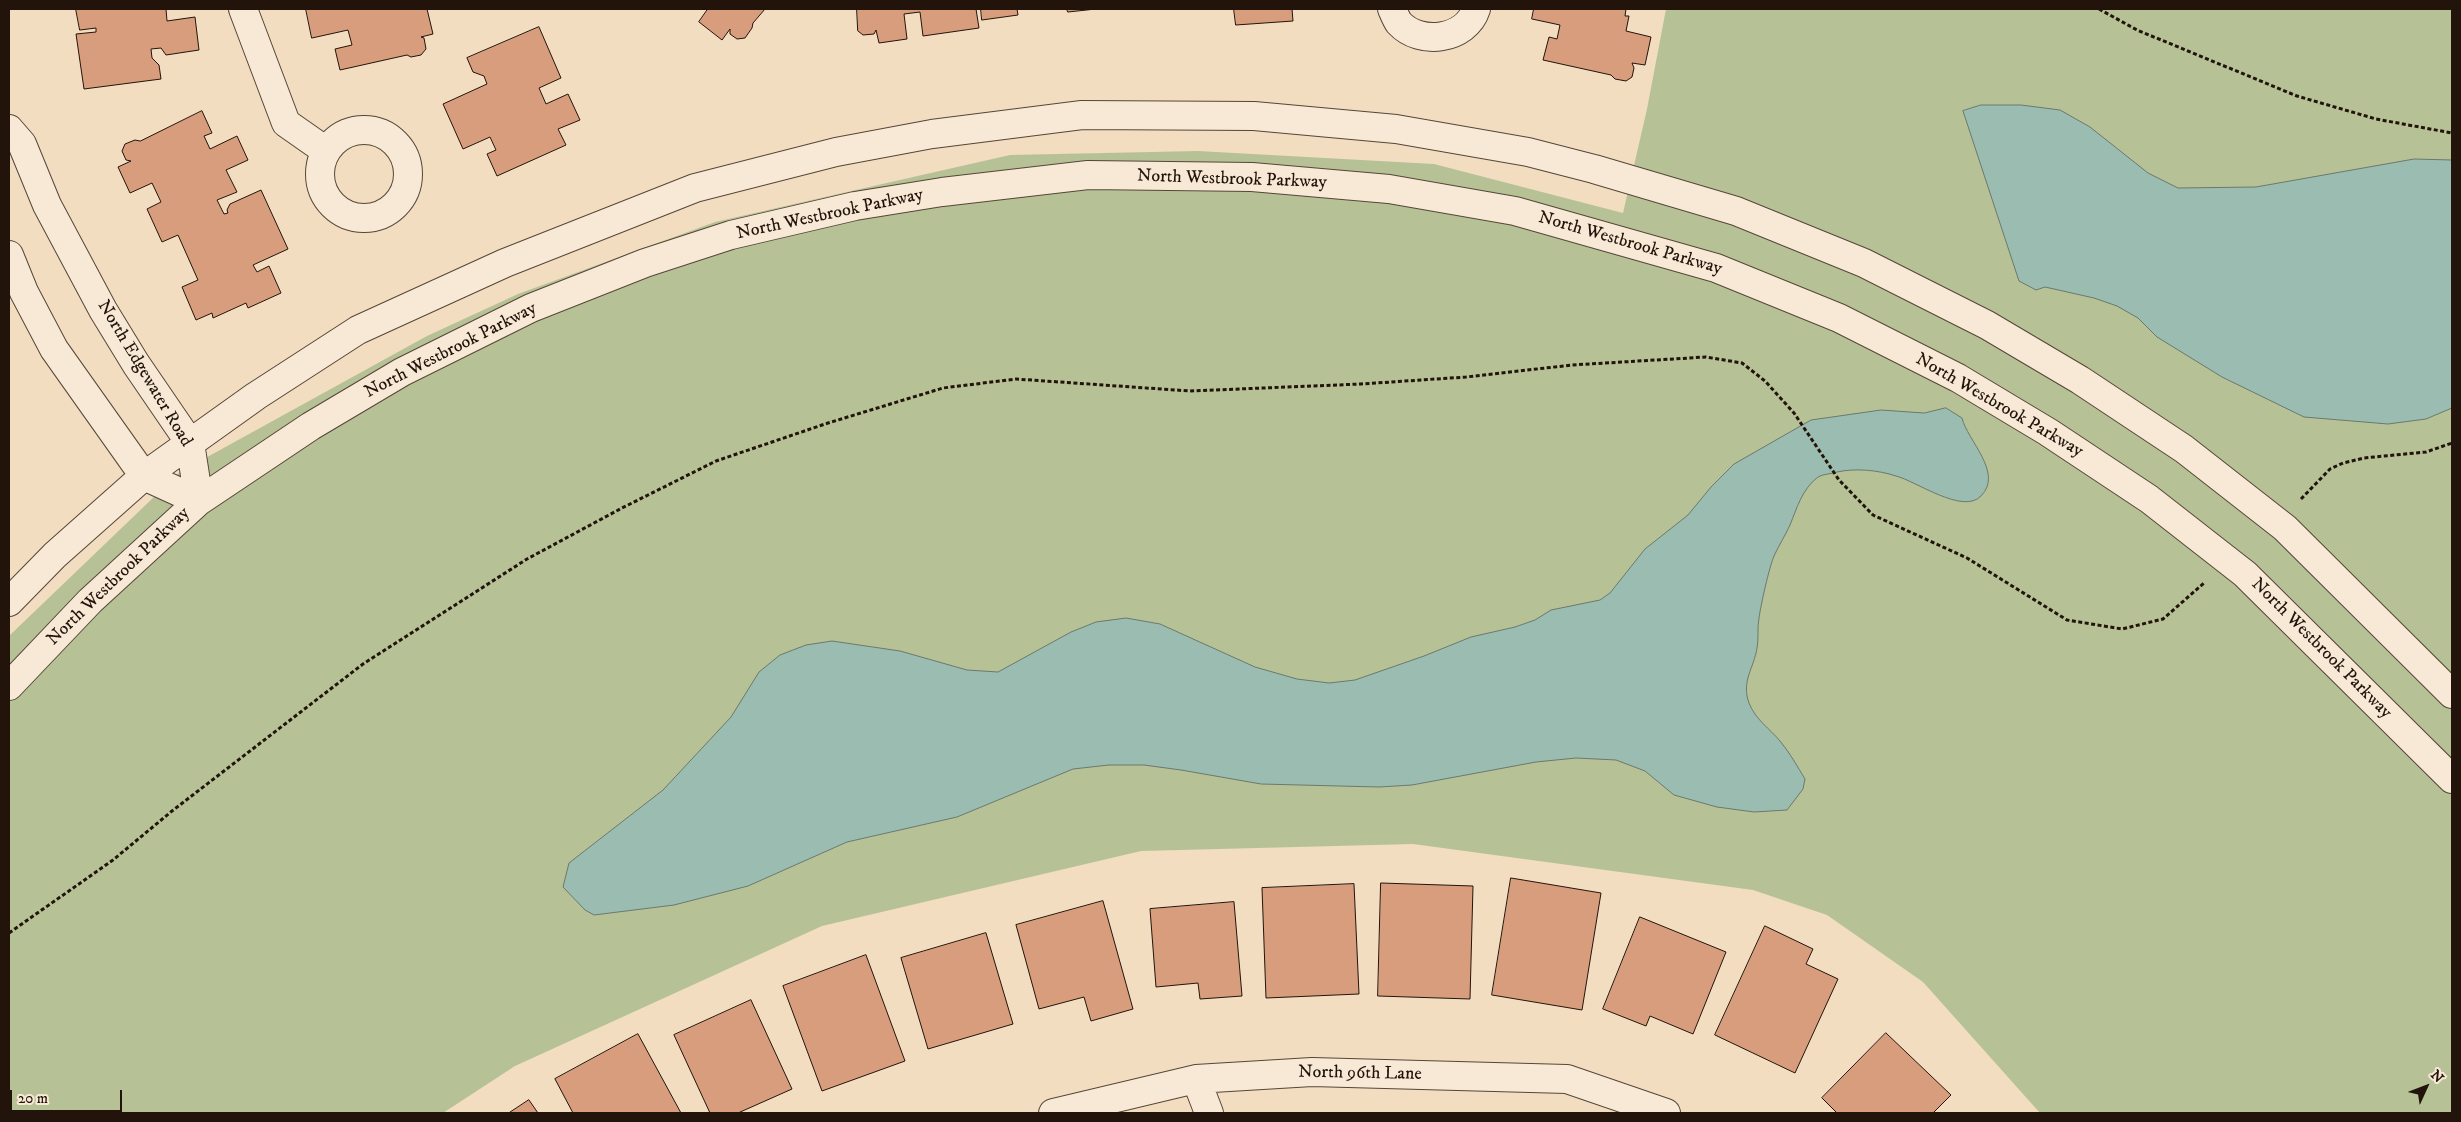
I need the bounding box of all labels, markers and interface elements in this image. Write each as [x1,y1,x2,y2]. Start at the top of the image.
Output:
street label: North Westbrook Parkway [1137,166,1327,194]
street label: North Westbrook Parkway [735,185,925,245]
street label: North Westbrook Parkway [1536,207,1724,281]
street label: North Edgewater Road [92,297,196,451]
street label: North Westbrook Parkway [361,298,541,404]
street label: North Westbrook Parkway [1911,349,2087,463]
street label: North Westbrook Parkway [43,503,195,651]
street label: North Westbrook Parkway [2246,574,2396,724]
street label: North 96th Lane [1298,1062,1422,1086]
north arrow [2401,1062,2451,1112]
text: N [2426,1066,2447,1087]
scale bar [12,1080,125,1112]
text: 20 m [18,1089,48,1108]

